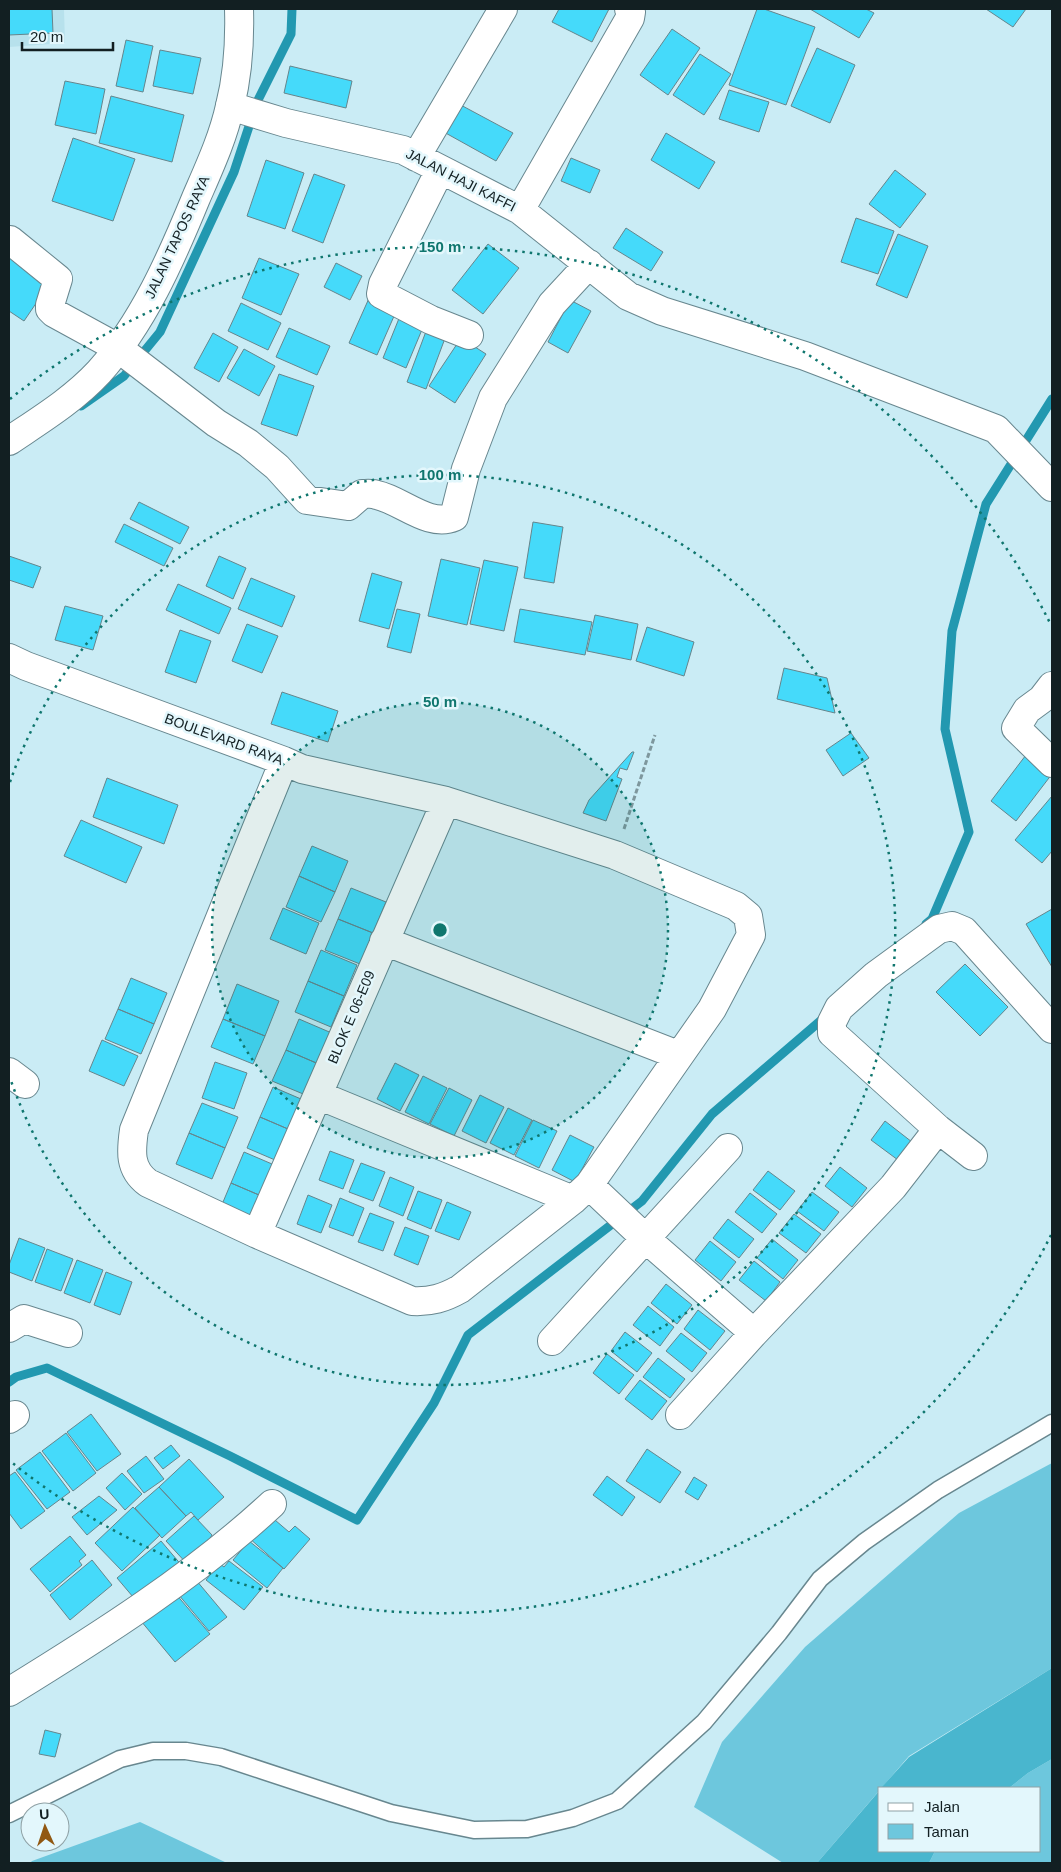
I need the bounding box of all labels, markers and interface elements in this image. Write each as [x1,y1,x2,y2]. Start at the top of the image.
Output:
scale bar [22,20,114,52]
text: 20 m [30,28,63,45]
street label: JALAN HAJI KAFFI [403,145,519,215]
street label: JALAN TAPOS RAYA [142,172,213,301]
text: 150 m [419,238,461,255]
text: 100 m [419,466,461,483]
text: 50 m [423,693,457,710]
street label: BOULEVARD RAYA [162,710,286,768]
centre of rings [431,921,449,939]
street label: BLOK E 06-E09 [324,968,378,1066]
legend [878,1787,1041,1852]
text: Jalan [924,1798,960,1815]
north arrow [20,1802,70,1852]
text: U [39,1806,50,1822]
text: Taman [924,1823,969,1840]

